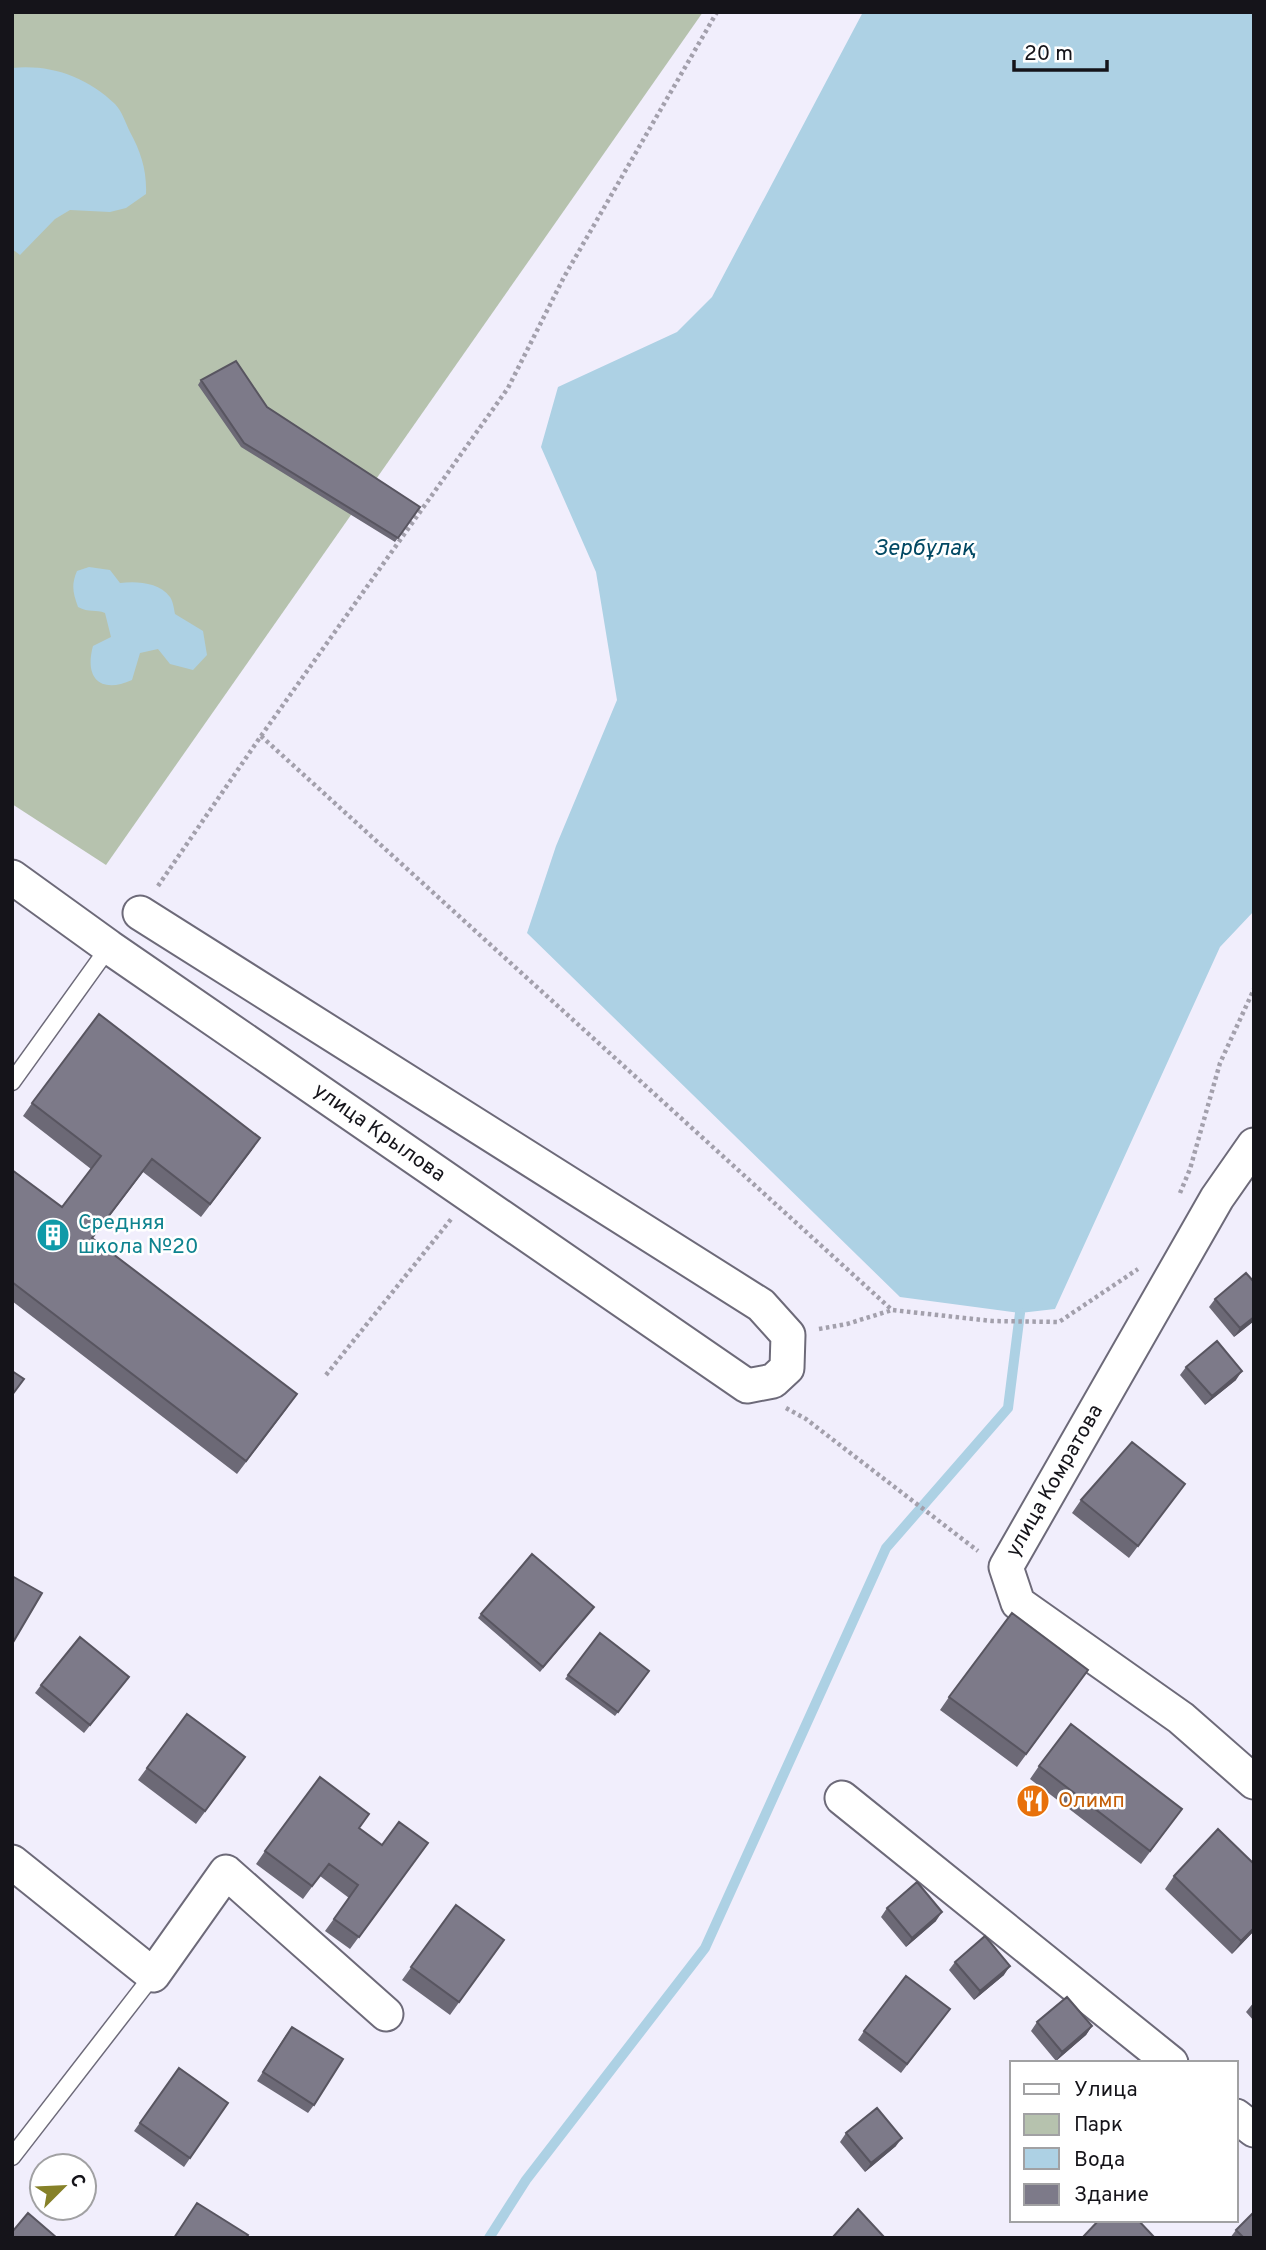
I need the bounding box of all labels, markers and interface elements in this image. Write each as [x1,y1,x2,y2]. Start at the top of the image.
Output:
scale bar [1014,28,1107,72]
text: 20 m [1024,41,1073,68]
water label: Зербұлақ [874,535,976,564]
street label: улица Крылова [308,1077,450,1189]
place label: Средняя школа №20 [78,1210,198,1261]
building icon: Средняя школа №20 [34,1216,72,1254]
street label: улица Комратова [1000,1400,1110,1562]
restaurant icon: Олимп [1014,1782,1052,1820]
place label: Олимп [1058,1788,1125,1815]
legend [1010,2061,1238,2222]
text: Улица [1074,2077,1138,2104]
text: Парк [1074,2112,1123,2139]
text: Вода [1074,2147,1125,2174]
north arrow [28,2152,98,2222]
text: С [63,2170,90,2191]
text: Здание [1074,2182,1149,2209]

